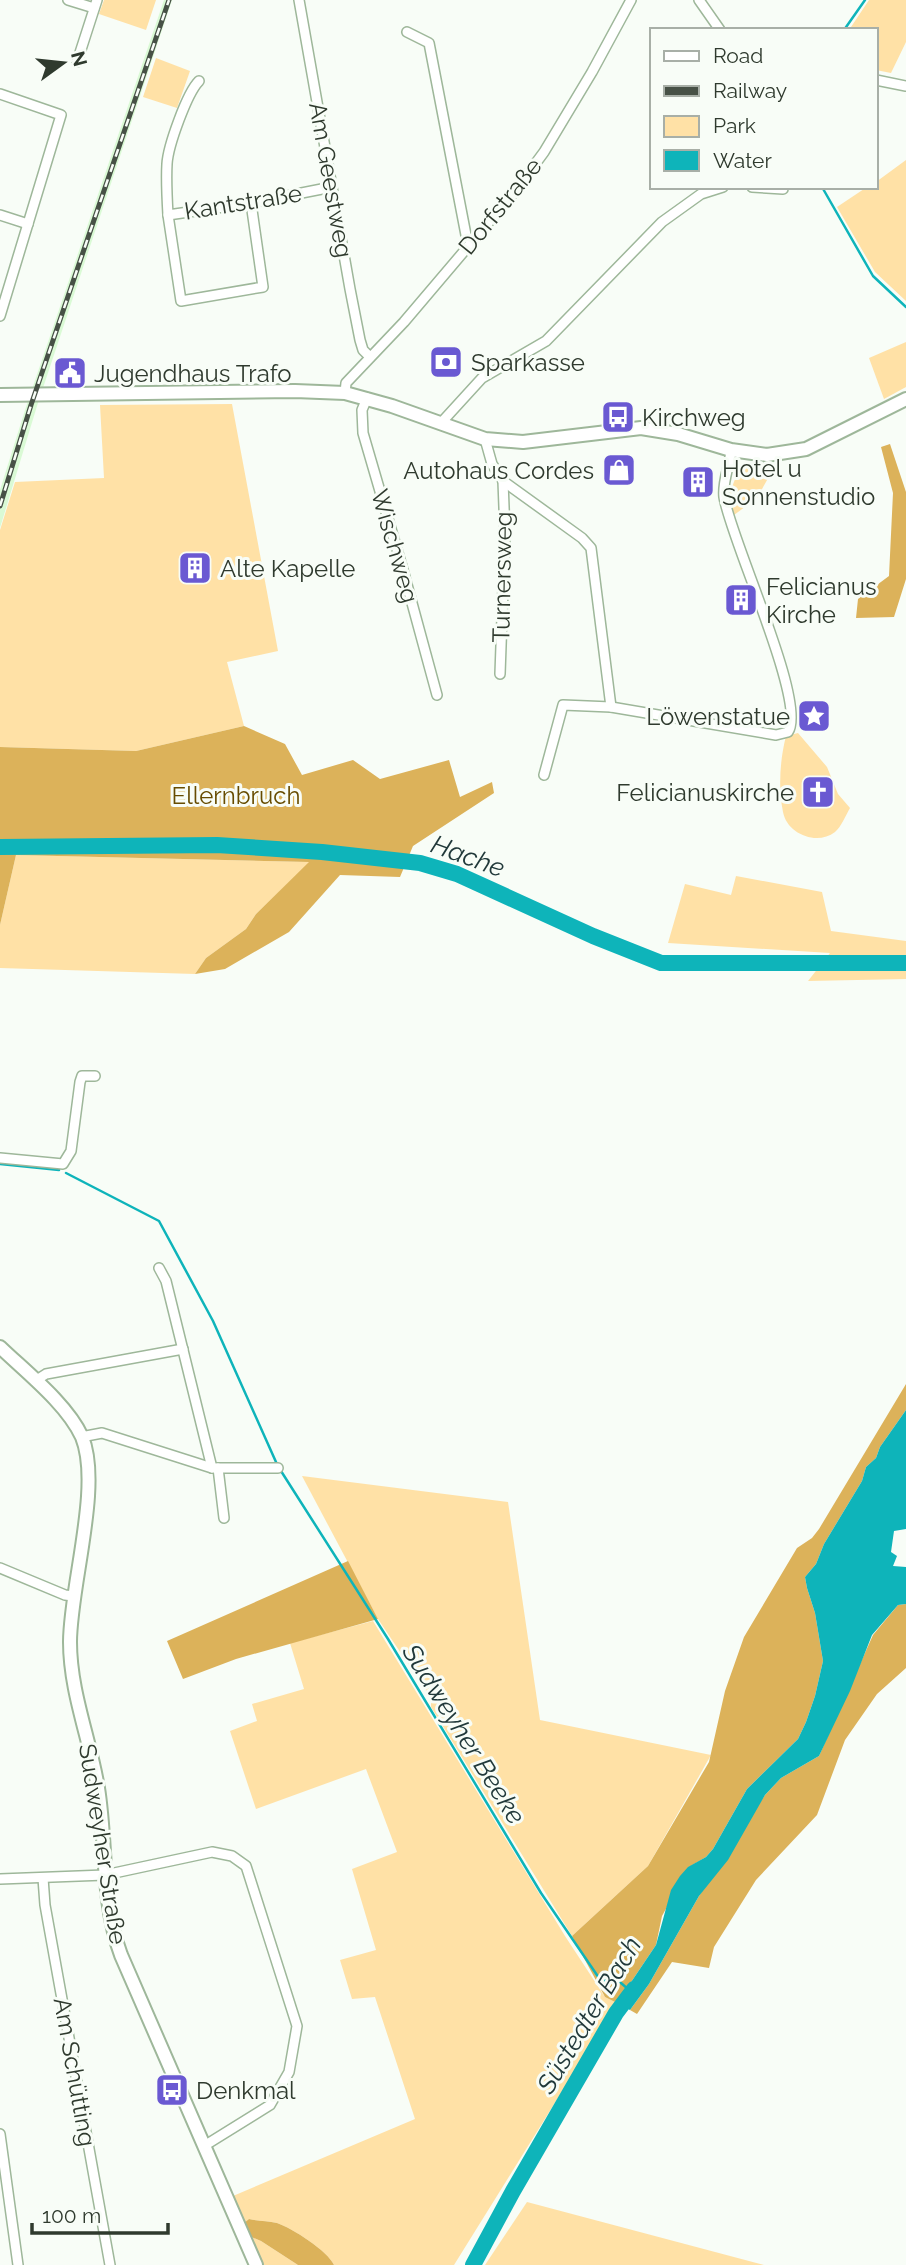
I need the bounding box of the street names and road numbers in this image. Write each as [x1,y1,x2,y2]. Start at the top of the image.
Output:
street label: Am Geestweg [303,100,359,260]
street label: Dorfstraße [452,152,548,260]
street label: Kantstraße [182,178,304,226]
street label: Wischweg [365,486,425,606]
street label: Turnersweg [486,511,518,643]
street label: Sudweyher Straße [73,1742,133,1946]
street label: Am Schütting [48,1995,102,2149]

